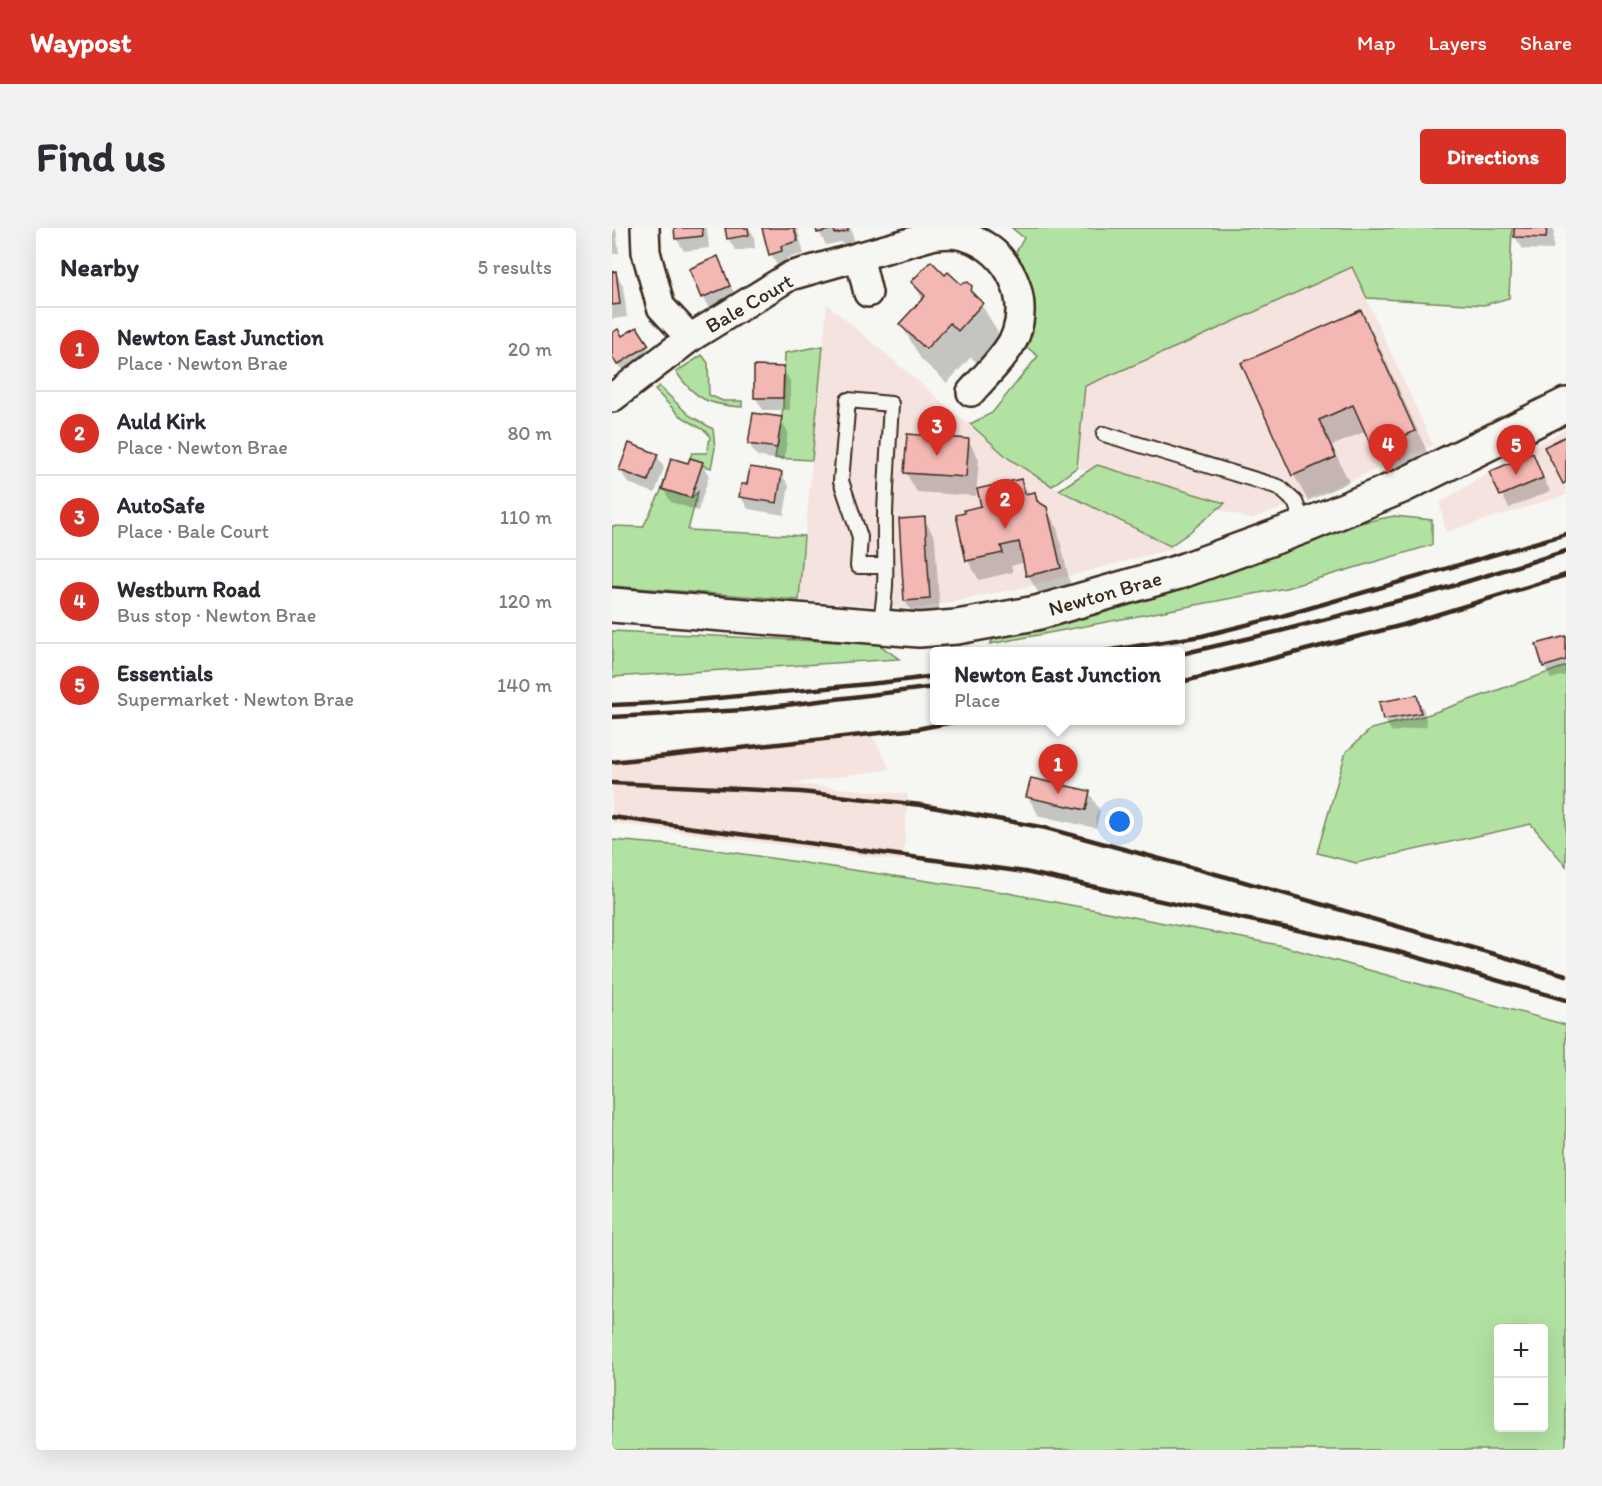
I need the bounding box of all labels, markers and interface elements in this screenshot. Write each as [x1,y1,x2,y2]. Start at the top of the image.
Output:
text: Waypost [30,25,132,59]
text: Map [1357,30,1396,55]
text: Layers [1429,30,1487,55]
text: Share [1520,30,1572,55]
button: Directions [1420,129,1566,184]
text: Find us [36,131,166,182]
text: Nearby [60,251,139,283]
text: 5 results [478,255,552,279]
street label: Bale Court [701,268,797,338]
text: Newton East Junction [117,324,324,351]
text: 1 [75,337,84,361]
text: 20 m [508,337,552,361]
text: Place · Newton Brae [117,351,288,375]
pin: 3 [918,406,956,456]
text: Auld Kirk [117,408,206,435]
text: 2 [74,421,85,445]
text: 80 m [507,421,552,445]
pin: 4 [1368,424,1408,474]
pin: 5 [1496,426,1536,475]
text: Place · Newton Brae [117,435,288,459]
pin: 2 [986,480,1024,529]
text: AutoSafe [117,492,205,519]
text: 3 [74,505,85,529]
text: 110 m [500,505,552,529]
text: Place · Bale Court [117,519,269,543]
street label: Newton Brae [1046,565,1164,621]
text: Westburn Road [117,576,260,603]
text: 4 [73,589,86,613]
text: 120 m [499,589,552,613]
text: Bus stop · Newton Brae [117,603,316,627]
popup [930,647,1185,725]
text: Essentials [117,660,213,687]
text: Newton East Junction [954,661,1161,688]
text: 5 [74,673,85,697]
text: 140 m [497,673,552,697]
text: Supermarket · Newton Brae [117,687,354,711]
text: Place [954,688,1000,712]
pin: 1 [1038,744,1078,794]
your location [1105,807,1134,836]
map controls [1494,1324,1548,1432]
button: + [1494,1324,1548,1378]
button: − [1494,1378,1548,1432]

